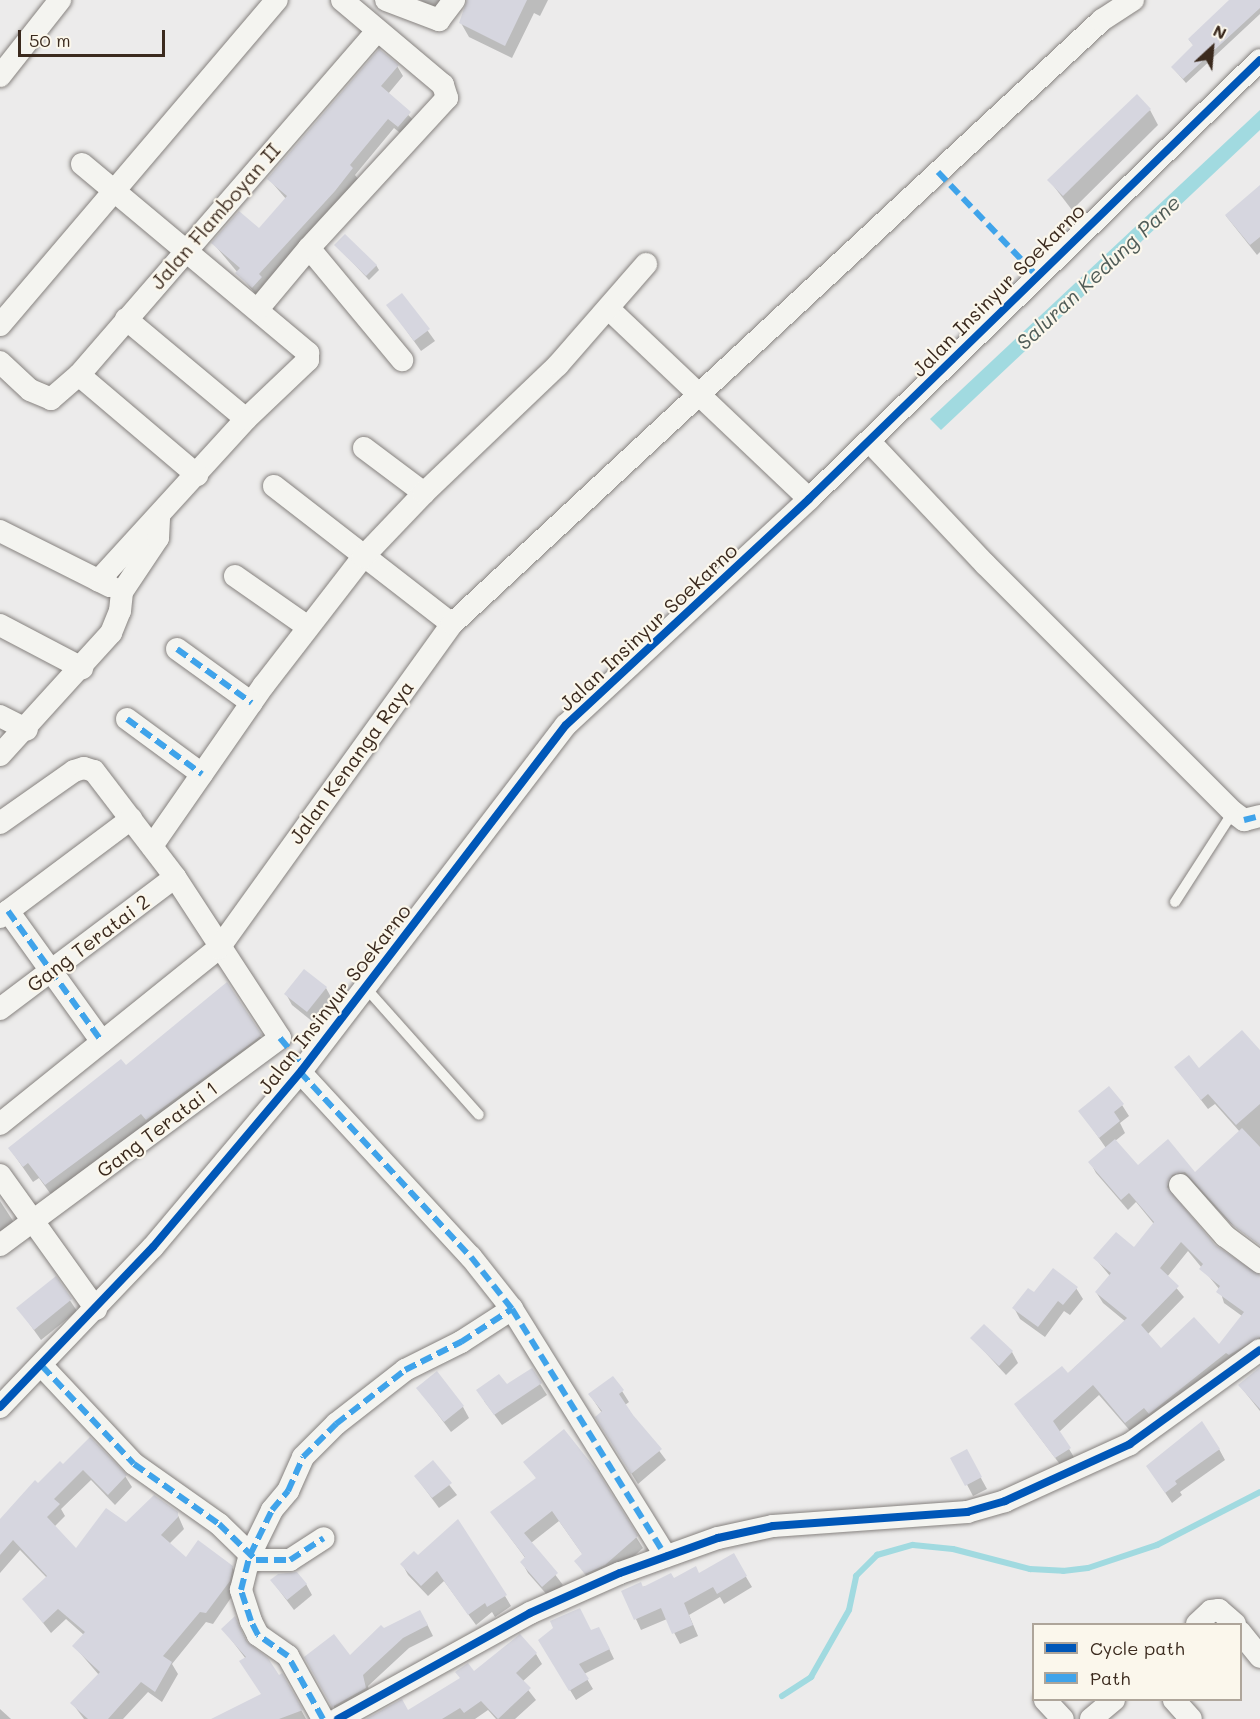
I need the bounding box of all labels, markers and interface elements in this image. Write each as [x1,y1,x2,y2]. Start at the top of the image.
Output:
scale bar [21,18,168,56]
north arrow [1182,18,1242,78]
text: N [1210,19,1230,43]
text: 50 m [29,28,71,52]
street label: Jalan Flamboyan II [145,138,285,294]
water label: Saluran Kedung Pane [1011,189,1185,355]
street label: Jalan Insinyur Soekarno [907,199,1089,381]
street label: Jalan Insinyur Soekarno [554,538,742,716]
street label: Jalan Kenanga Raya [284,676,418,848]
street label: Gang Teratai 2 [22,889,154,997]
street label: Jalan Insinyur Soekarno [252,899,416,1099]
street label: Gang Teratai 1 [92,1076,222,1182]
legend [1032,1623,1242,1701]
text: Cycle path [1090,1636,1185,1660]
text: Path [1090,1666,1130,1690]

